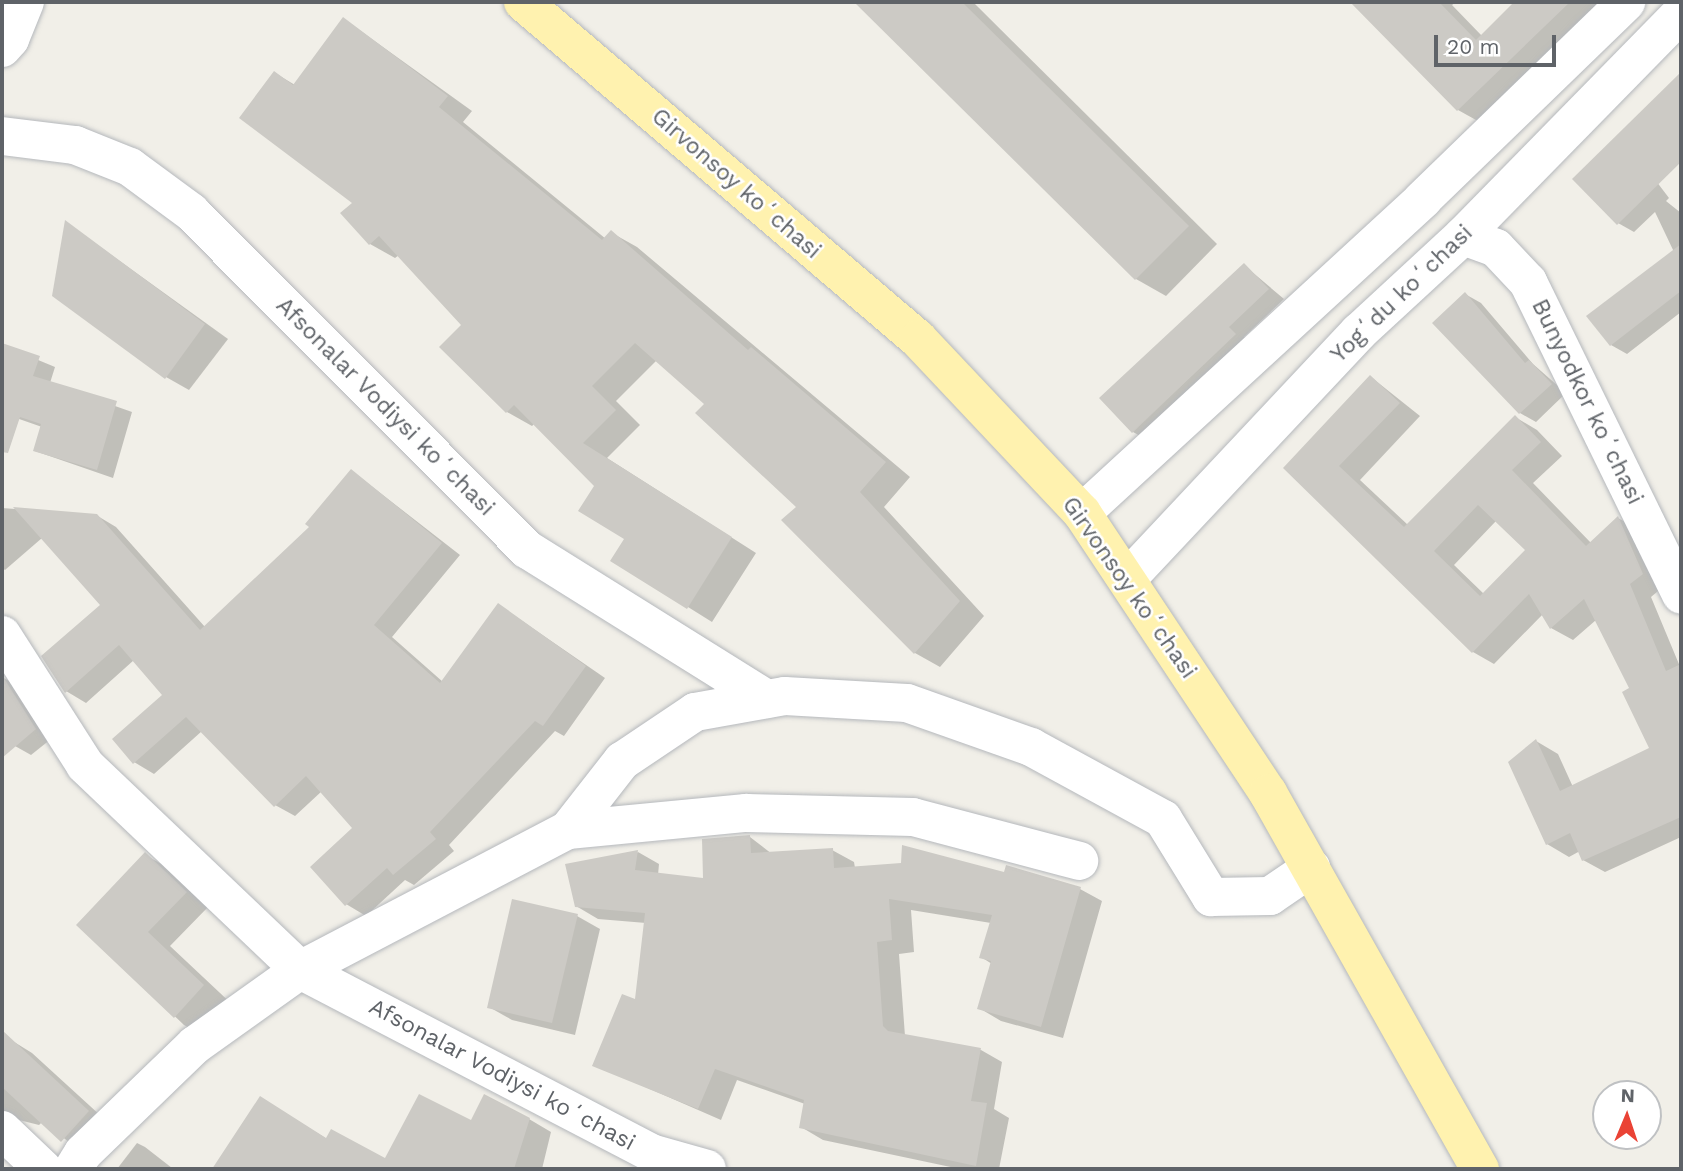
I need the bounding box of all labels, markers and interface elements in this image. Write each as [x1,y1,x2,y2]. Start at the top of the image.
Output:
scale bar [1438,21,1560,65]
text: 20 m [1447,34,1499,59]
street label: Girvonsoy koʻchasi [645,103,827,265]
street label: Yogʻdu koʻchasi [1325,219,1479,369]
street label: Afsonalar Vodiysi koʻchasi [270,292,500,522]
street label: Bunyodkor koʻchasi [1525,295,1649,509]
street label: Girvonsoy koʻchasi [1056,492,1202,684]
street label: Afsonalar Vodiysi koʻchasi [364,993,640,1157]
north arrow [1592,1080,1662,1150]
text: N [1620,1084,1635,1107]

